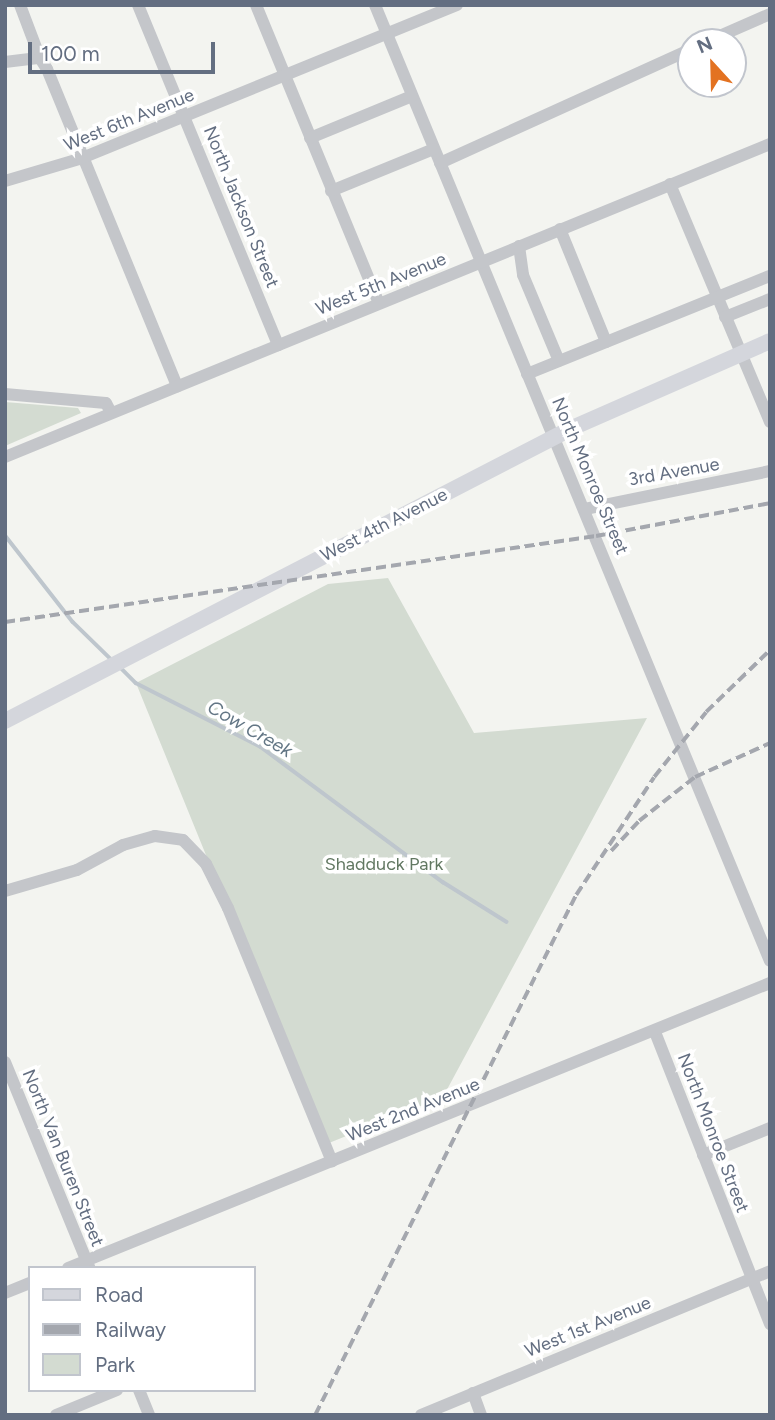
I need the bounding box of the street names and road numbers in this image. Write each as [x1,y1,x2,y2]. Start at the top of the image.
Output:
street label: West 6th Avenue [61,84,197,156]
street label: North Jackson Street [199,123,283,291]
street label: West 5th Avenue [313,248,449,320]
street label: North Monroe Street [547,394,633,558]
street label: 3rd Avenue [627,453,721,491]
street label: West 4th Avenue [317,484,451,566]
street label: North Monroe Street [673,1050,753,1216]
street label: North Van Buren Street [18,1066,108,1250]
street label: West 2nd Avenue [343,1073,483,1147]
street label: West 1st Avenue [522,1292,654,1362]

